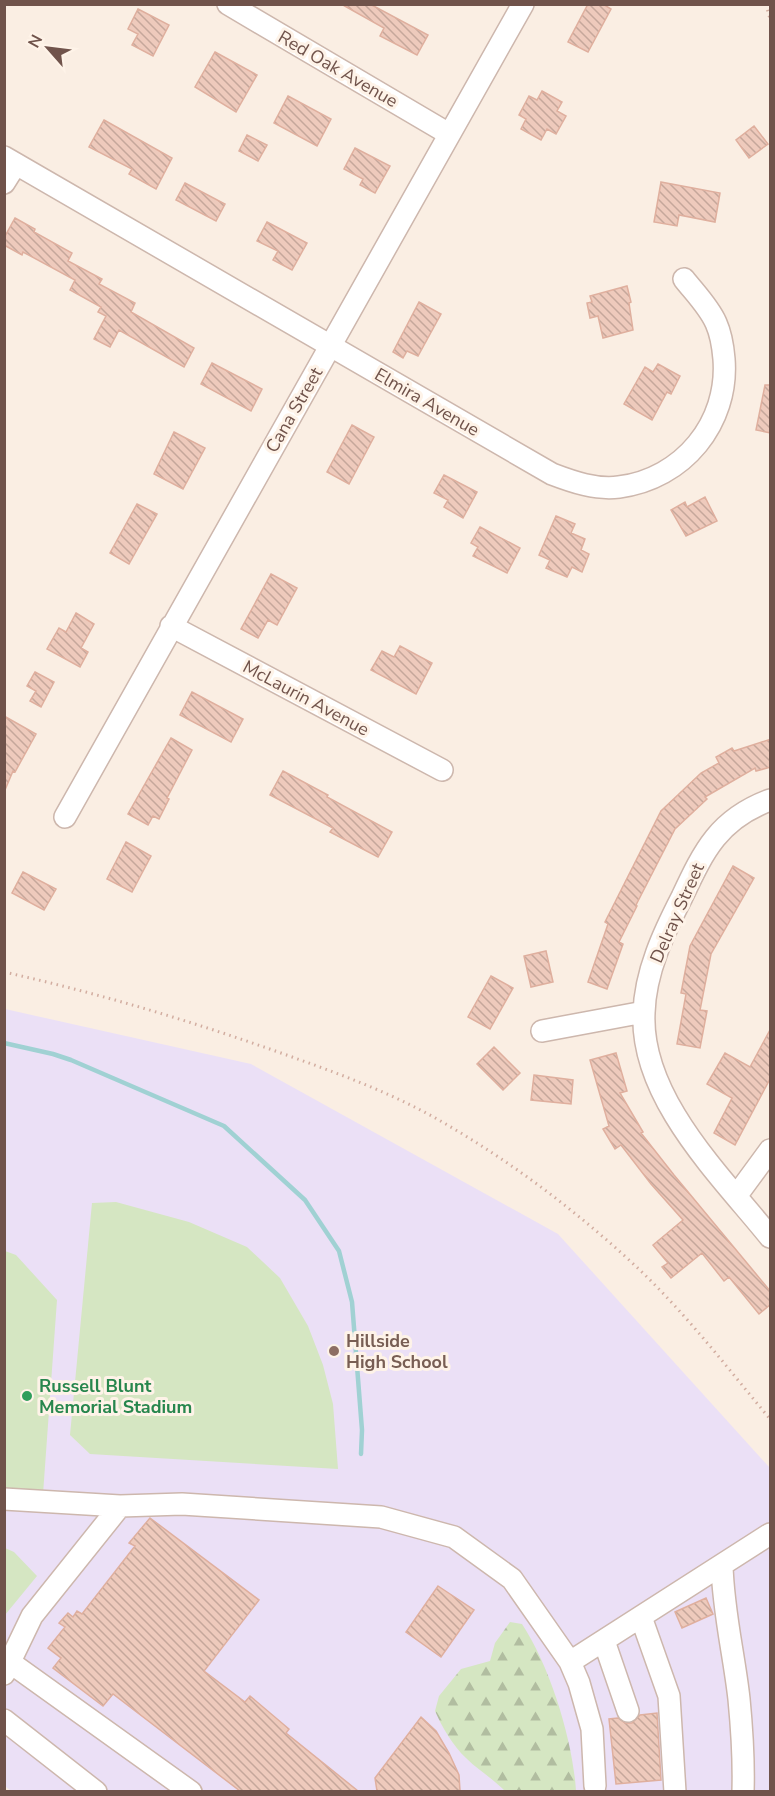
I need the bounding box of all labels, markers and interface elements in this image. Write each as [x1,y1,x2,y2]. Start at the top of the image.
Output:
north arrow [18,18,78,78]
street label: Red Oak Avenue [274,25,402,113]
text: N [23,31,48,52]
street label: Cana Street [260,362,328,457]
street label: Elmira Avenue [370,362,484,442]
street label: McLaurin Avenue [239,655,373,741]
street label: Delray Street [644,859,710,967]
place label: Hillside High School [346,1329,448,1374]
marker: Hillside High School [327,1344,341,1358]
place label: Russell Blunt Memorial Stadium [39,1374,192,1419]
marker: Russell Blunt Memorial Stadium [20,1389,34,1403]

